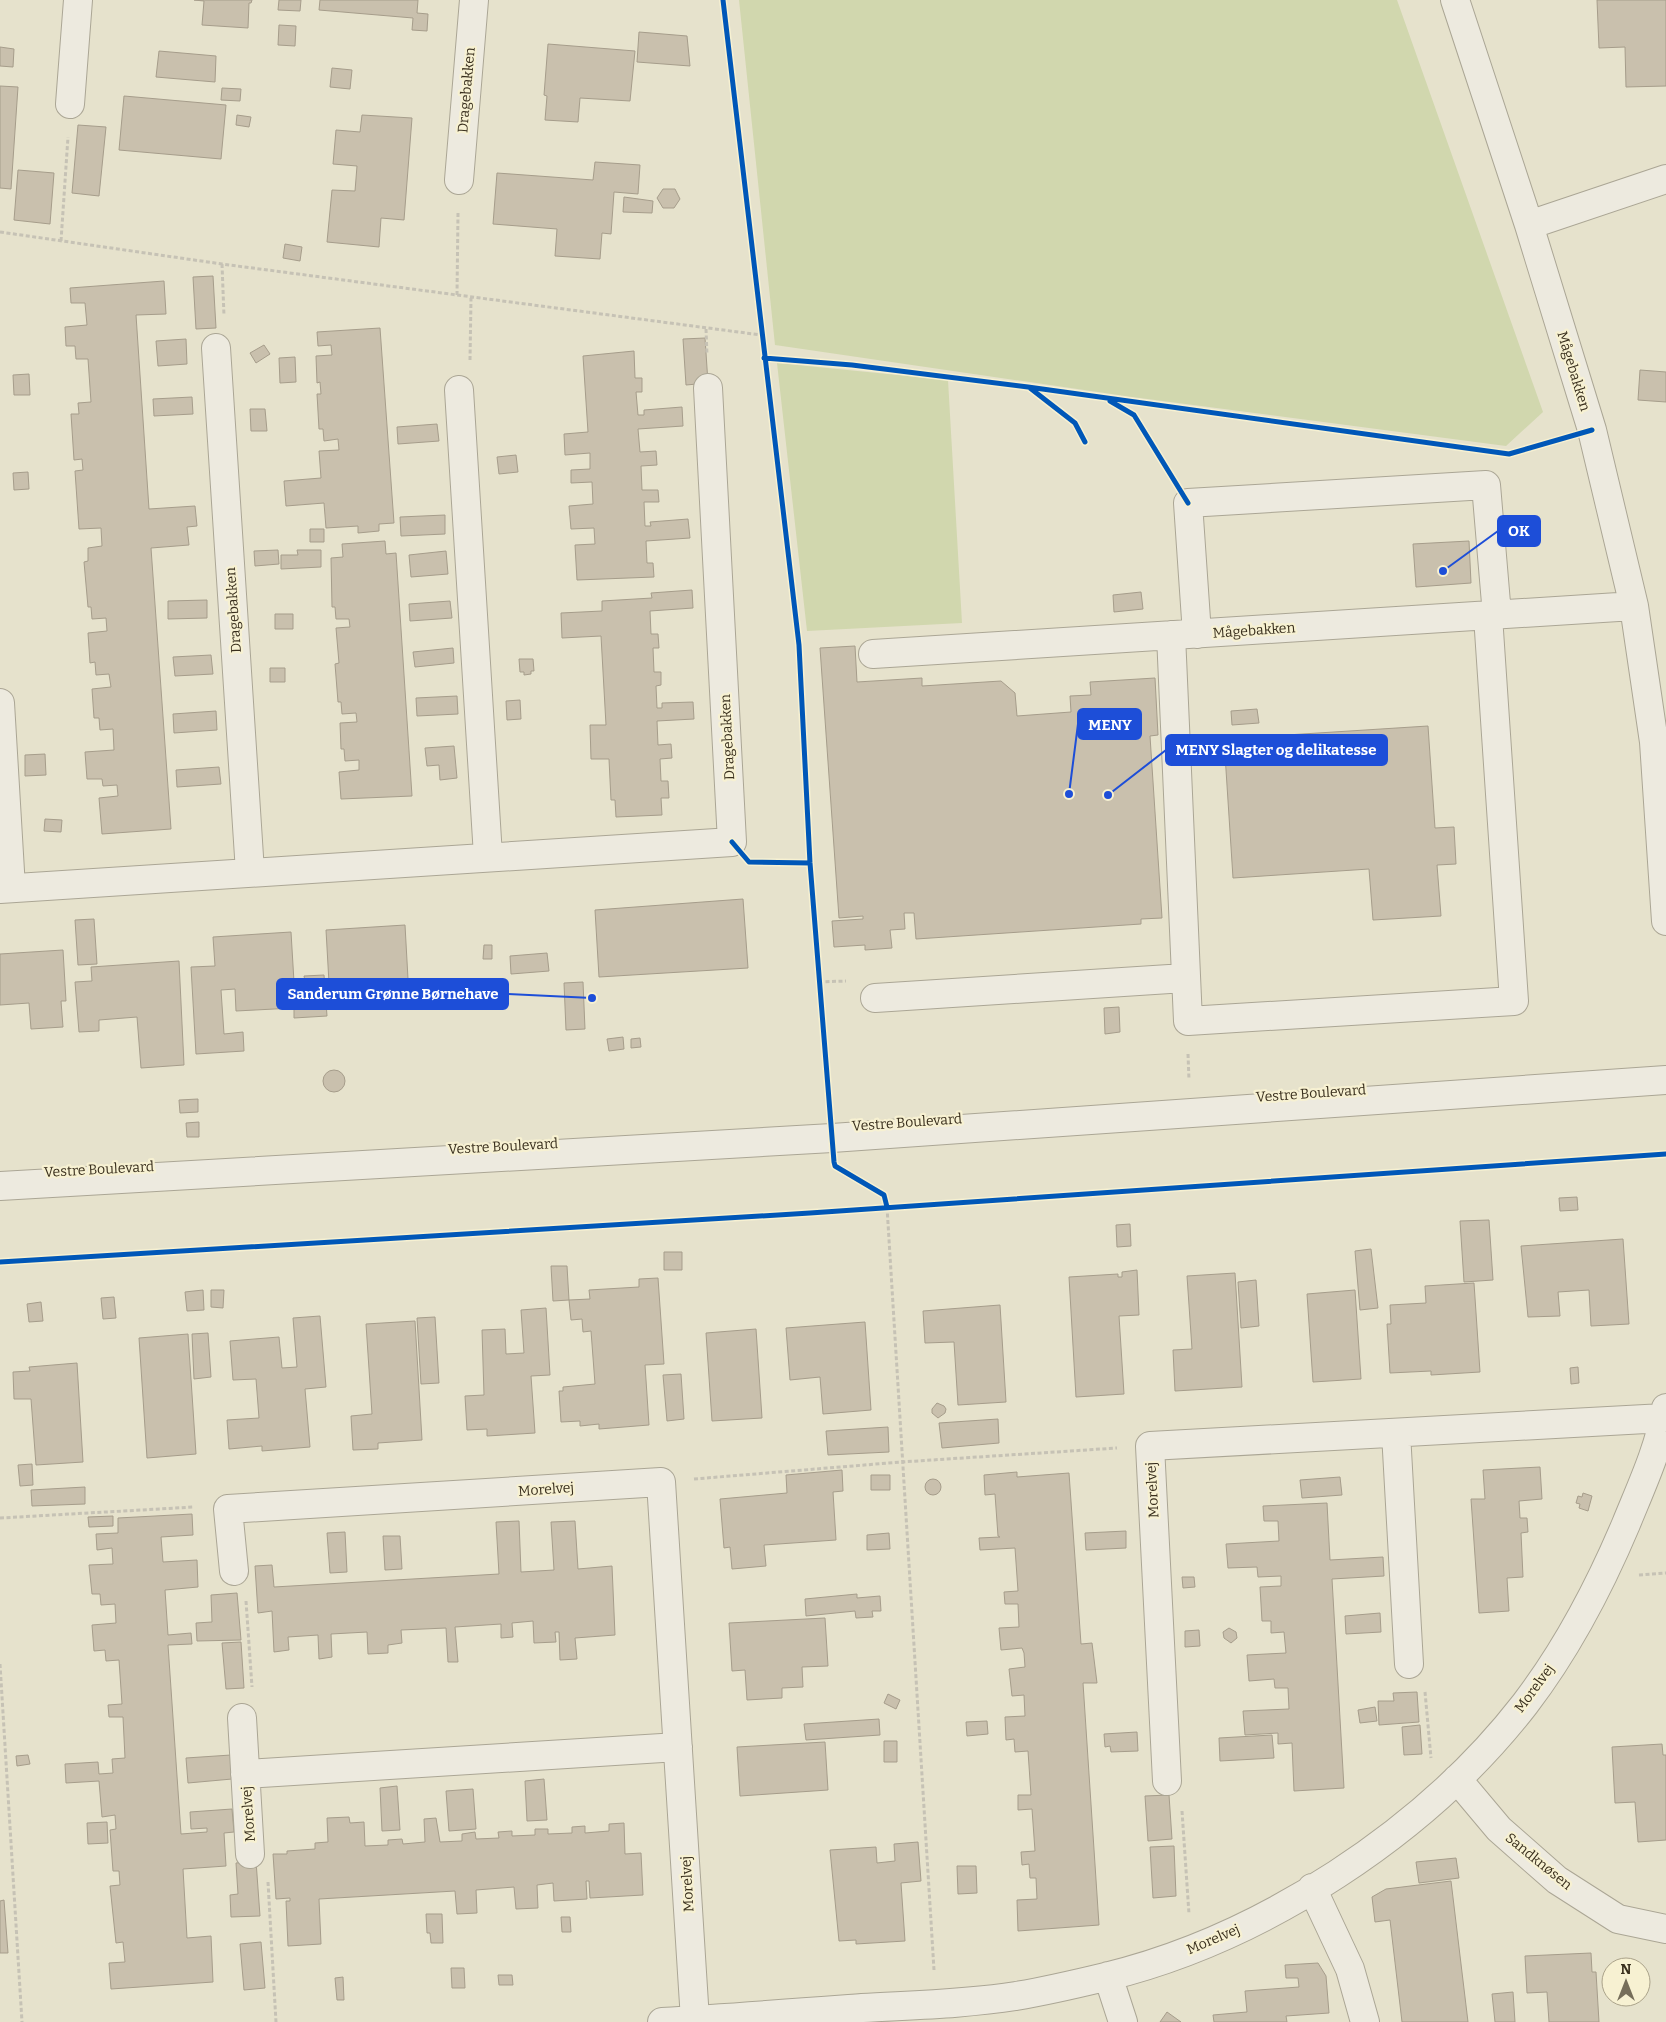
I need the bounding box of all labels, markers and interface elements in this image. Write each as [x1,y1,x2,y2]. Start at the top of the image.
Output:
street label: Dragebakken [454,46,479,134]
street label: Mågebakken [1553,329,1594,413]
callout: OK [1498,516,1540,546]
text: OK [1508,522,1530,540]
street label: Dragebakken [222,566,245,653]
street label: Mågebakken [1212,619,1296,642]
street label: Dragebakken [717,693,738,780]
callout: MENY [1078,709,1141,739]
text: MENY [1088,716,1132,734]
callout: MENY Slagter og delikatesse [1166,735,1387,765]
text: MENY Slagter og delikatesse [1176,741,1376,759]
callout: Sanderum Grønne Børnehave [277,979,508,1009]
text: Sanderum Grønne Børnehave [287,985,499,1003]
street label: Vestre Boulevard [1255,1081,1367,1106]
street label: Vestre Boulevard [851,1110,963,1135]
street label: Vestre Boulevard [447,1135,559,1158]
street label: Vestre Boulevard [43,1158,155,1181]
street label: Morelvej [1143,1462,1162,1518]
street label: Morelvej [518,1479,575,1500]
street label: Morelvej [1511,1661,1558,1716]
street label: Morelvej [238,1785,259,1842]
street label: Sandknøsen [1502,1829,1576,1893]
street label: Morelvej [678,1856,697,1912]
street label: Morelvej [1184,1921,1242,1958]
north arrow [1601,1957,1651,2007]
text: N [1621,1961,1632,1978]

